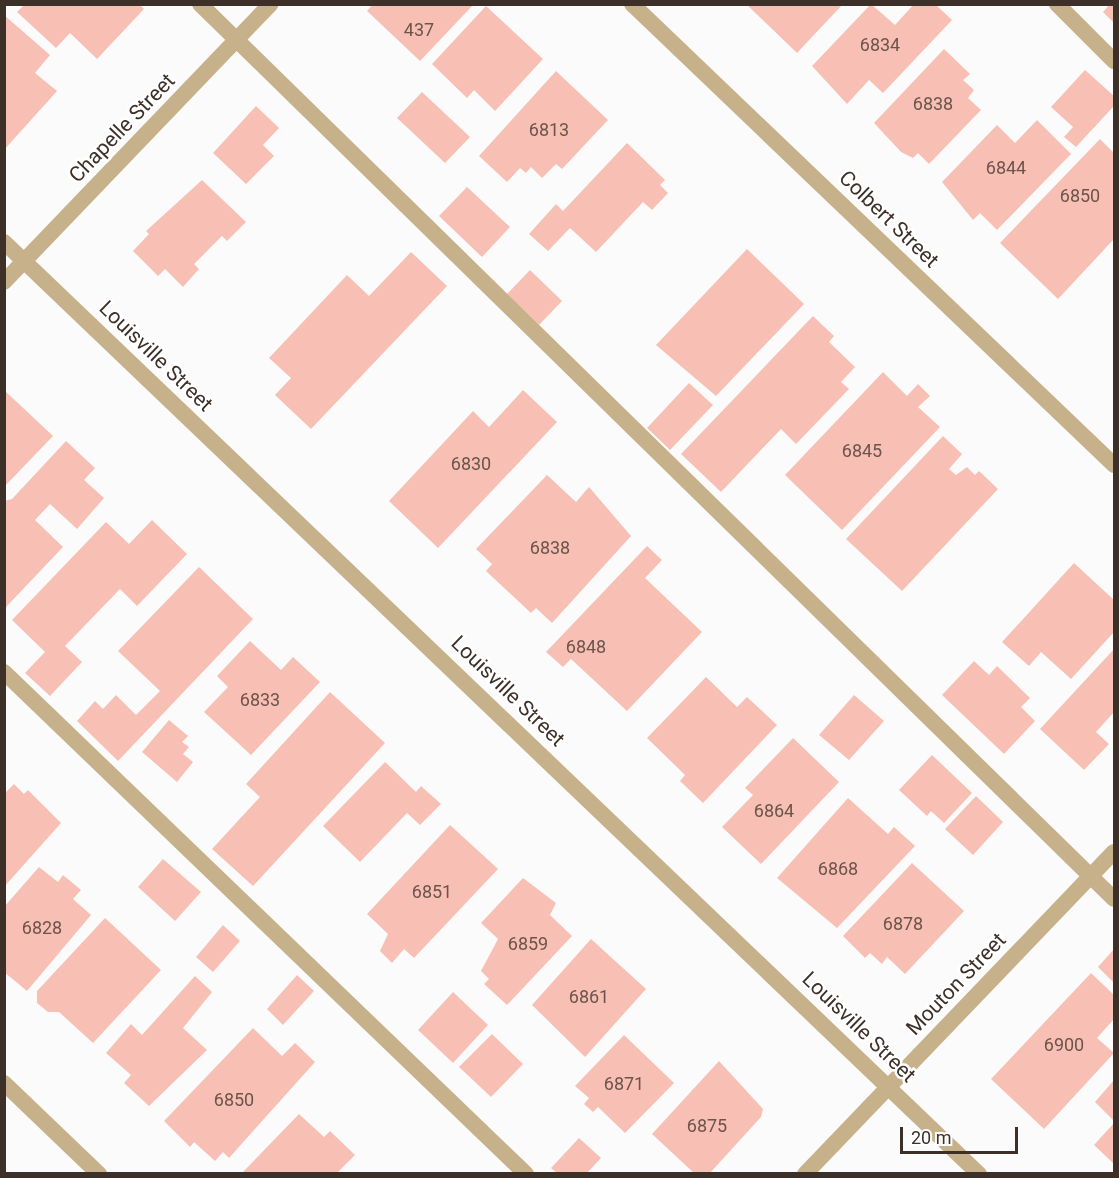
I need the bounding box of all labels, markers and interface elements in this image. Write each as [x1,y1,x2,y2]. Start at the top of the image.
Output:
house number: 437 [404,19,434,41]
house number: 6834 [860,34,900,56]
street label: Chapelle Street [64,68,180,188]
house number: 6838 [913,93,953,115]
house number: 6813 [529,119,569,141]
house number: 6844 [986,157,1026,179]
street label: Colbert Street [834,165,944,273]
house number: 6850 [1060,185,1100,207]
street label: Louisville Street [94,296,218,416]
house number: 6845 [842,440,882,462]
house number: 6830 [451,453,491,475]
house number: 6838 [530,537,570,559]
street label: Louisville Street [446,631,570,751]
house number: 6848 [566,636,606,658]
house number: 6833 [240,689,280,711]
house number: 6864 [754,800,794,822]
house number: 6868 [818,858,858,880]
house number: 6851 [412,881,452,903]
house number: 6878 [883,913,923,935]
house number: 6828 [22,917,62,939]
street label: Mouton Street [901,928,1011,1040]
house number: 6859 [508,933,548,955]
street label: Louisville Street [797,967,921,1087]
house number: 6861 [569,986,609,1008]
house number: 6900 [1044,1034,1084,1056]
house number: 6871 [604,1073,644,1095]
house number: 6850 [214,1089,254,1111]
house number: 6875 [687,1115,727,1137]
scale bar [903,1115,1022,1153]
text: 20 m [911,1127,951,1148]

